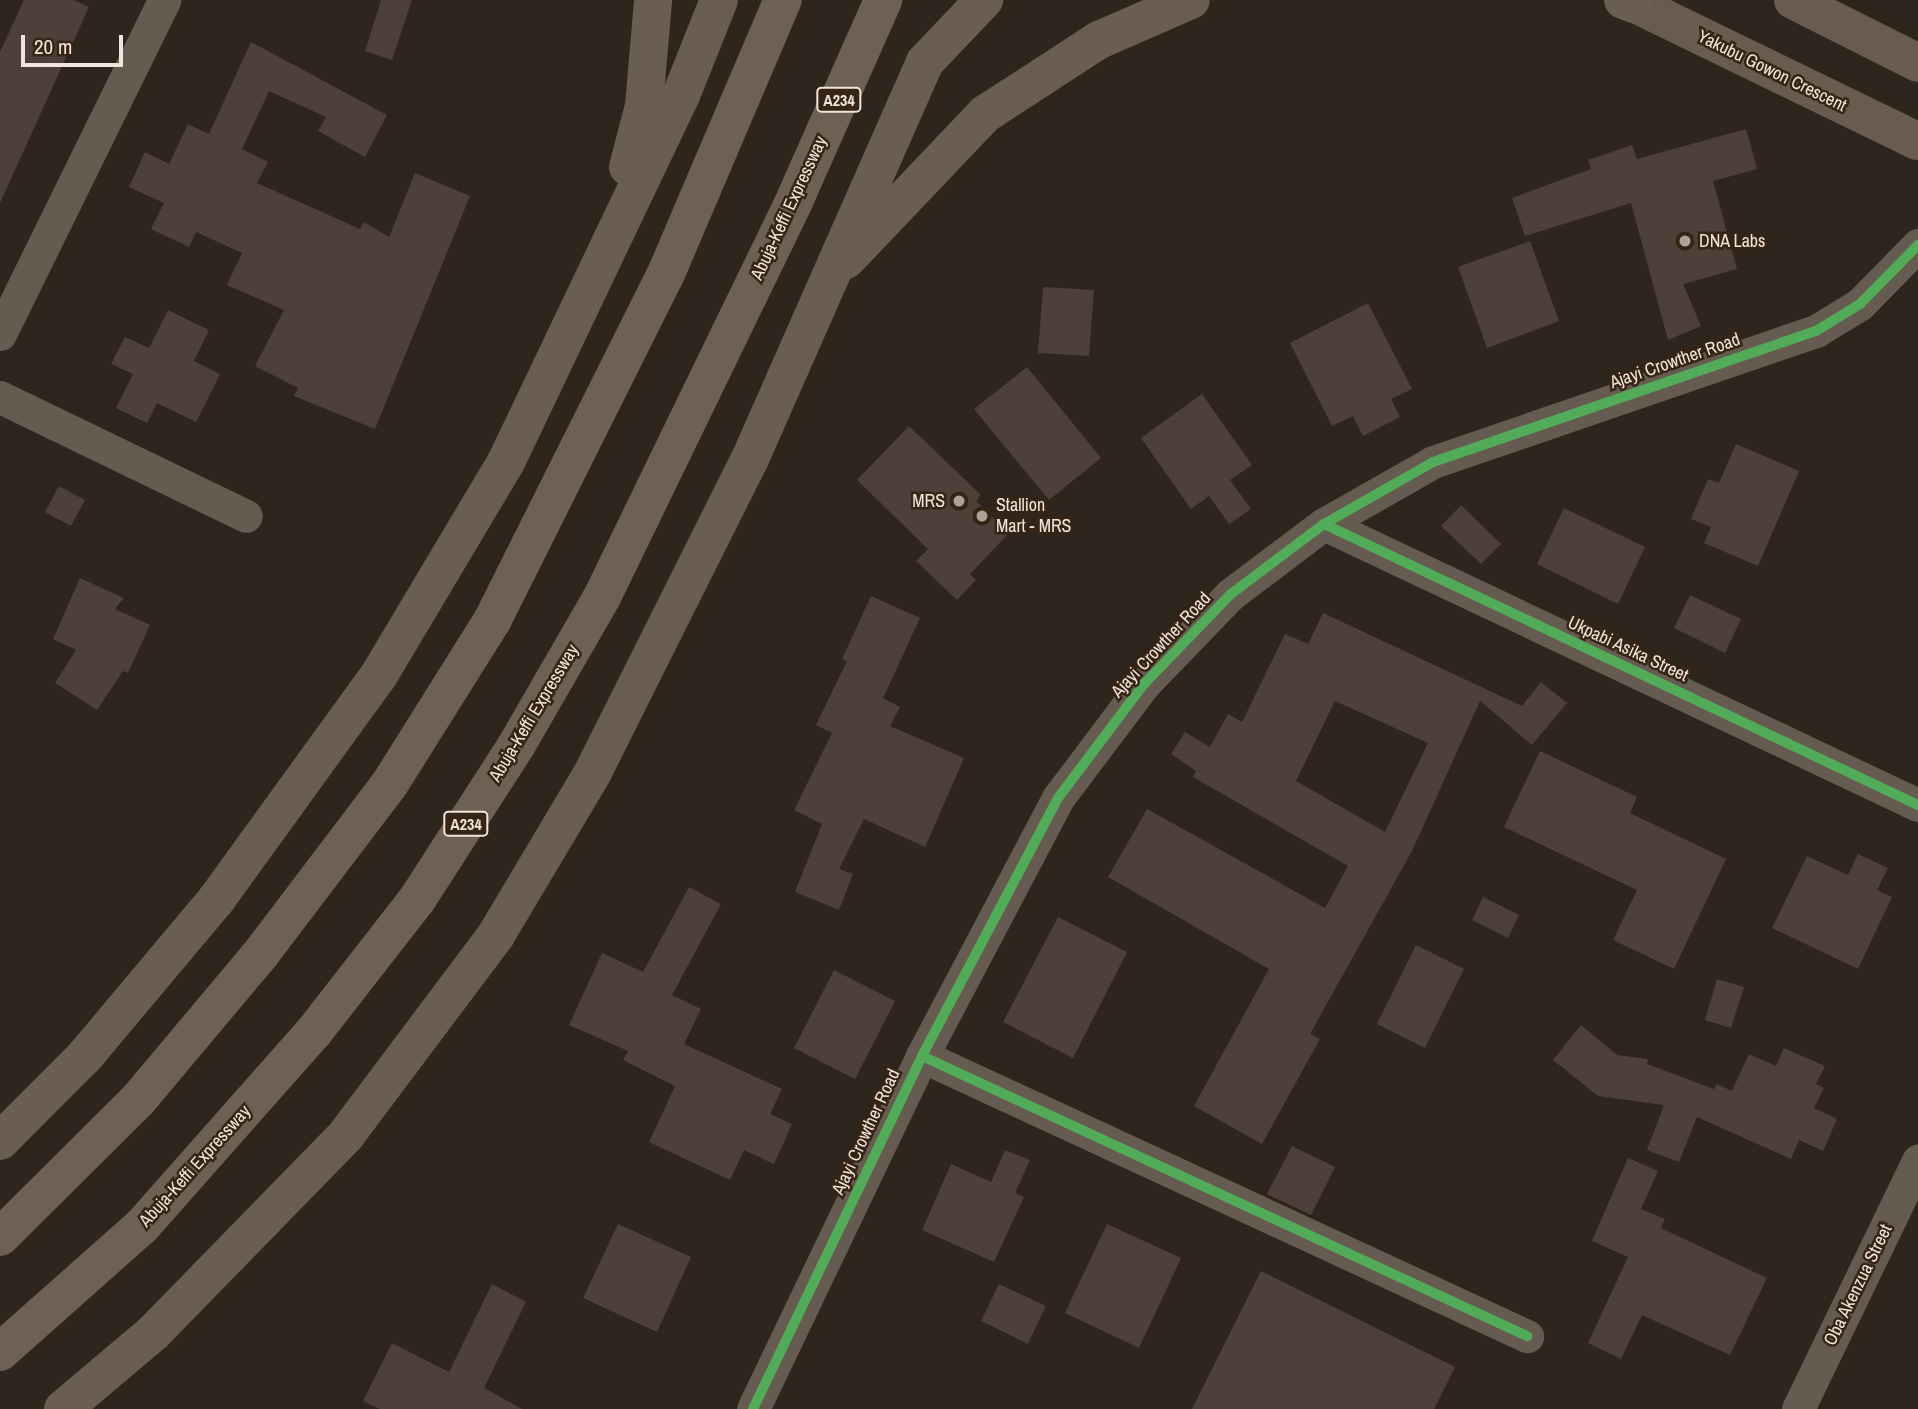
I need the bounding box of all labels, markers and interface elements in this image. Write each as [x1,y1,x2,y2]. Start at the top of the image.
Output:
scale bar [24,21,126,65]
street label: Yakubu Gowon Crescent [1694,26,1850,116]
text: 20 m [34,32,72,61]
road number: A234 [816,88,862,113]
street label: Abuja-Keffi Expressway [746,133,832,283]
place label: DNA Labs [1699,230,1766,252]
marker: DNA Labs [1677,233,1693,249]
street label: Ajayi Crowther Road [1607,329,1743,393]
place label: MRS [912,490,945,512]
marker: MRS [951,493,967,509]
place label: Stallion Mart - MRS [996,495,1071,538]
marker: Stallion Mart - MRS [974,508,990,524]
street label: Ajayi Crowther Road [1107,588,1215,702]
street label: Ukpabi Asika Street [1564,611,1692,687]
street label: Abuja-Keffi Expressway [484,640,584,786]
road number: A234 [443,811,489,836]
street label: Ajayi Crowther Road [827,1066,905,1198]
street label: Abuja-Keffi Expressway [135,1101,255,1231]
street label: Oba Akenzua Street [1819,1221,1897,1349]

